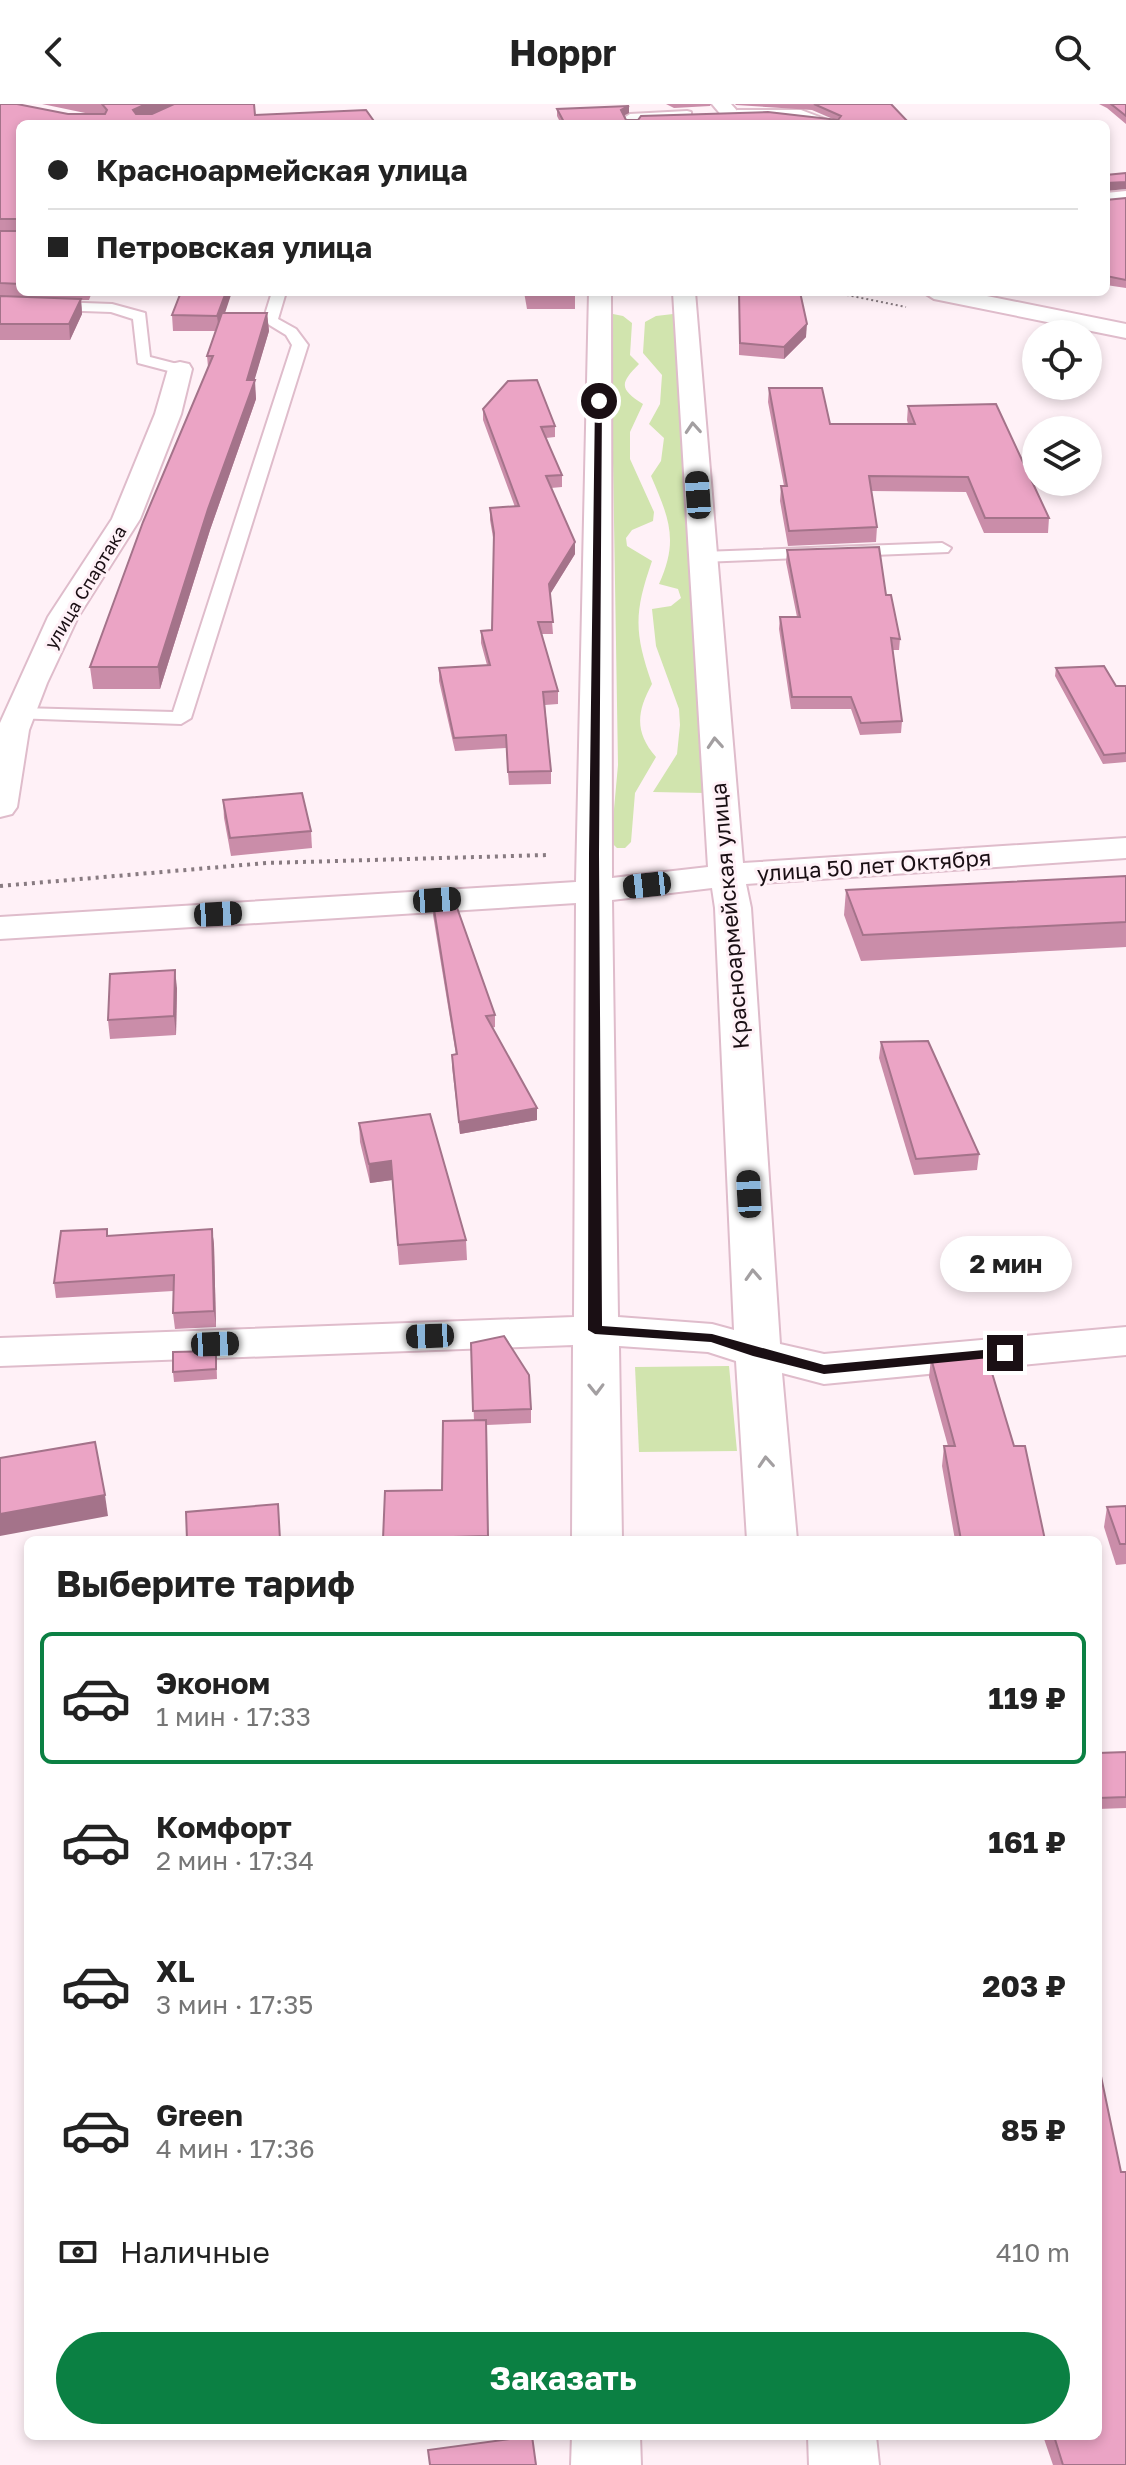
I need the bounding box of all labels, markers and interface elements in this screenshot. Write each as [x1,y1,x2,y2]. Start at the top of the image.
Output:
icon: back [32,30,76,74]
icon: search [1050,30,1094,74]
text: Hoppr [509,31,617,74]
text: Красноармейская улица [96,152,468,188]
text: Петровская улица [96,229,372,265]
map controls [1022,320,1102,496]
button: locate [1022,320,1102,400]
route start [581,383,617,419]
button: layers [1022,416,1102,496]
one-way arrow [685,421,702,434]
car [684,470,712,520]
street label: улица Спартака [39,521,131,653]
one-way arrow [707,736,724,749]
street label: Красноармейская улица [704,782,754,1050]
street label: улица 50 лет Октября [756,843,992,887]
car [622,871,672,899]
car [412,886,462,914]
car [193,901,243,927]
car [736,1169,762,1219]
callout: 2 мин [939,1237,1071,1293]
text: 2 мин [970,1248,1042,1279]
one-way arrow [745,1268,762,1281]
car [406,1323,454,1349]
car [191,1331,239,1357]
route end [987,1335,1023,1371]
one-way arrow [587,1383,604,1396]
one-way arrow [758,1455,775,1468]
text: Выберите тариф [56,1562,355,1605]
icon: car [60,1662,132,1734]
text: Эконом [156,1665,270,1701]
text: 119 ₽ [988,1680,1066,1716]
text: 1 мин · 17:33 [156,1701,311,1732]
icon: car [60,1806,132,1878]
text: Комфорт [156,1809,292,1845]
text: 161 ₽ [988,1824,1066,1860]
text: 2 мин · 17:34 [156,1845,314,1876]
icon: car [60,1950,132,2022]
text: XL [156,1953,195,1989]
text: 203 ₽ [982,1968,1066,2004]
text: 3 мин · 17:35 [156,1989,313,2020]
icon: car [60,2094,132,2166]
text: Green [156,2097,243,2133]
text: 85 ₽ [1001,2112,1066,2148]
text: 4 мин · 17:36 [156,2133,315,2164]
icon: cash [56,2230,100,2274]
text: Наличные [120,2234,270,2270]
text: 410 m [996,2237,1070,2268]
button: Заказать [56,2332,1070,2424]

